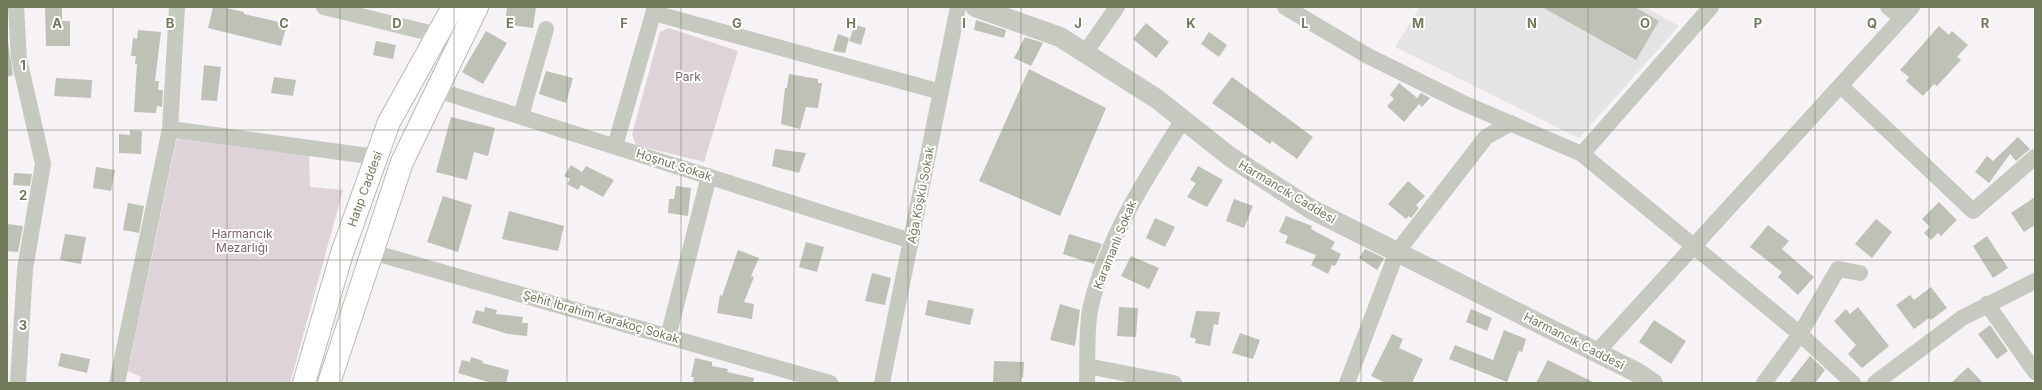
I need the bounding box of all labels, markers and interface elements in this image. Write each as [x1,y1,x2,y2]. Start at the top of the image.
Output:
text: A [52,15,62,31]
text: B [166,15,175,31]
text: C [279,15,289,31]
text: D [392,15,402,31]
text: E [506,15,514,31]
text: F [620,15,628,31]
text: G [732,15,742,31]
text: H [846,15,856,31]
text: I [962,15,966,31]
text: J [1074,15,1082,31]
text: K [1186,15,1196,31]
text: L [1301,15,1309,31]
text: M [1412,15,1424,31]
text: N [1527,15,1537,31]
text: O [1640,15,1650,31]
text: P [1754,15,1762,31]
text: Q [1867,15,1877,31]
text: R [1981,15,1990,31]
text: 1 [20,57,26,73]
park label: Park [675,69,701,84]
street label: Hoşnut Sokak [634,145,714,184]
street label: Ağa Köşkü Sokak [904,145,937,245]
street label: Hatıp Caddesi [344,149,385,229]
street label: Harmancık Caddesi [1236,157,1339,227]
text: 2 [19,187,27,203]
street label: Karamanlı Sokak [1090,198,1139,291]
park label: Harmancık Mezarlığı [211,226,273,255]
street label: Şehit İbrahim Karakoç Sokak [521,287,682,346]
street label: Harmancık Caddesi [1521,309,1627,372]
text: 3 [19,317,27,333]

